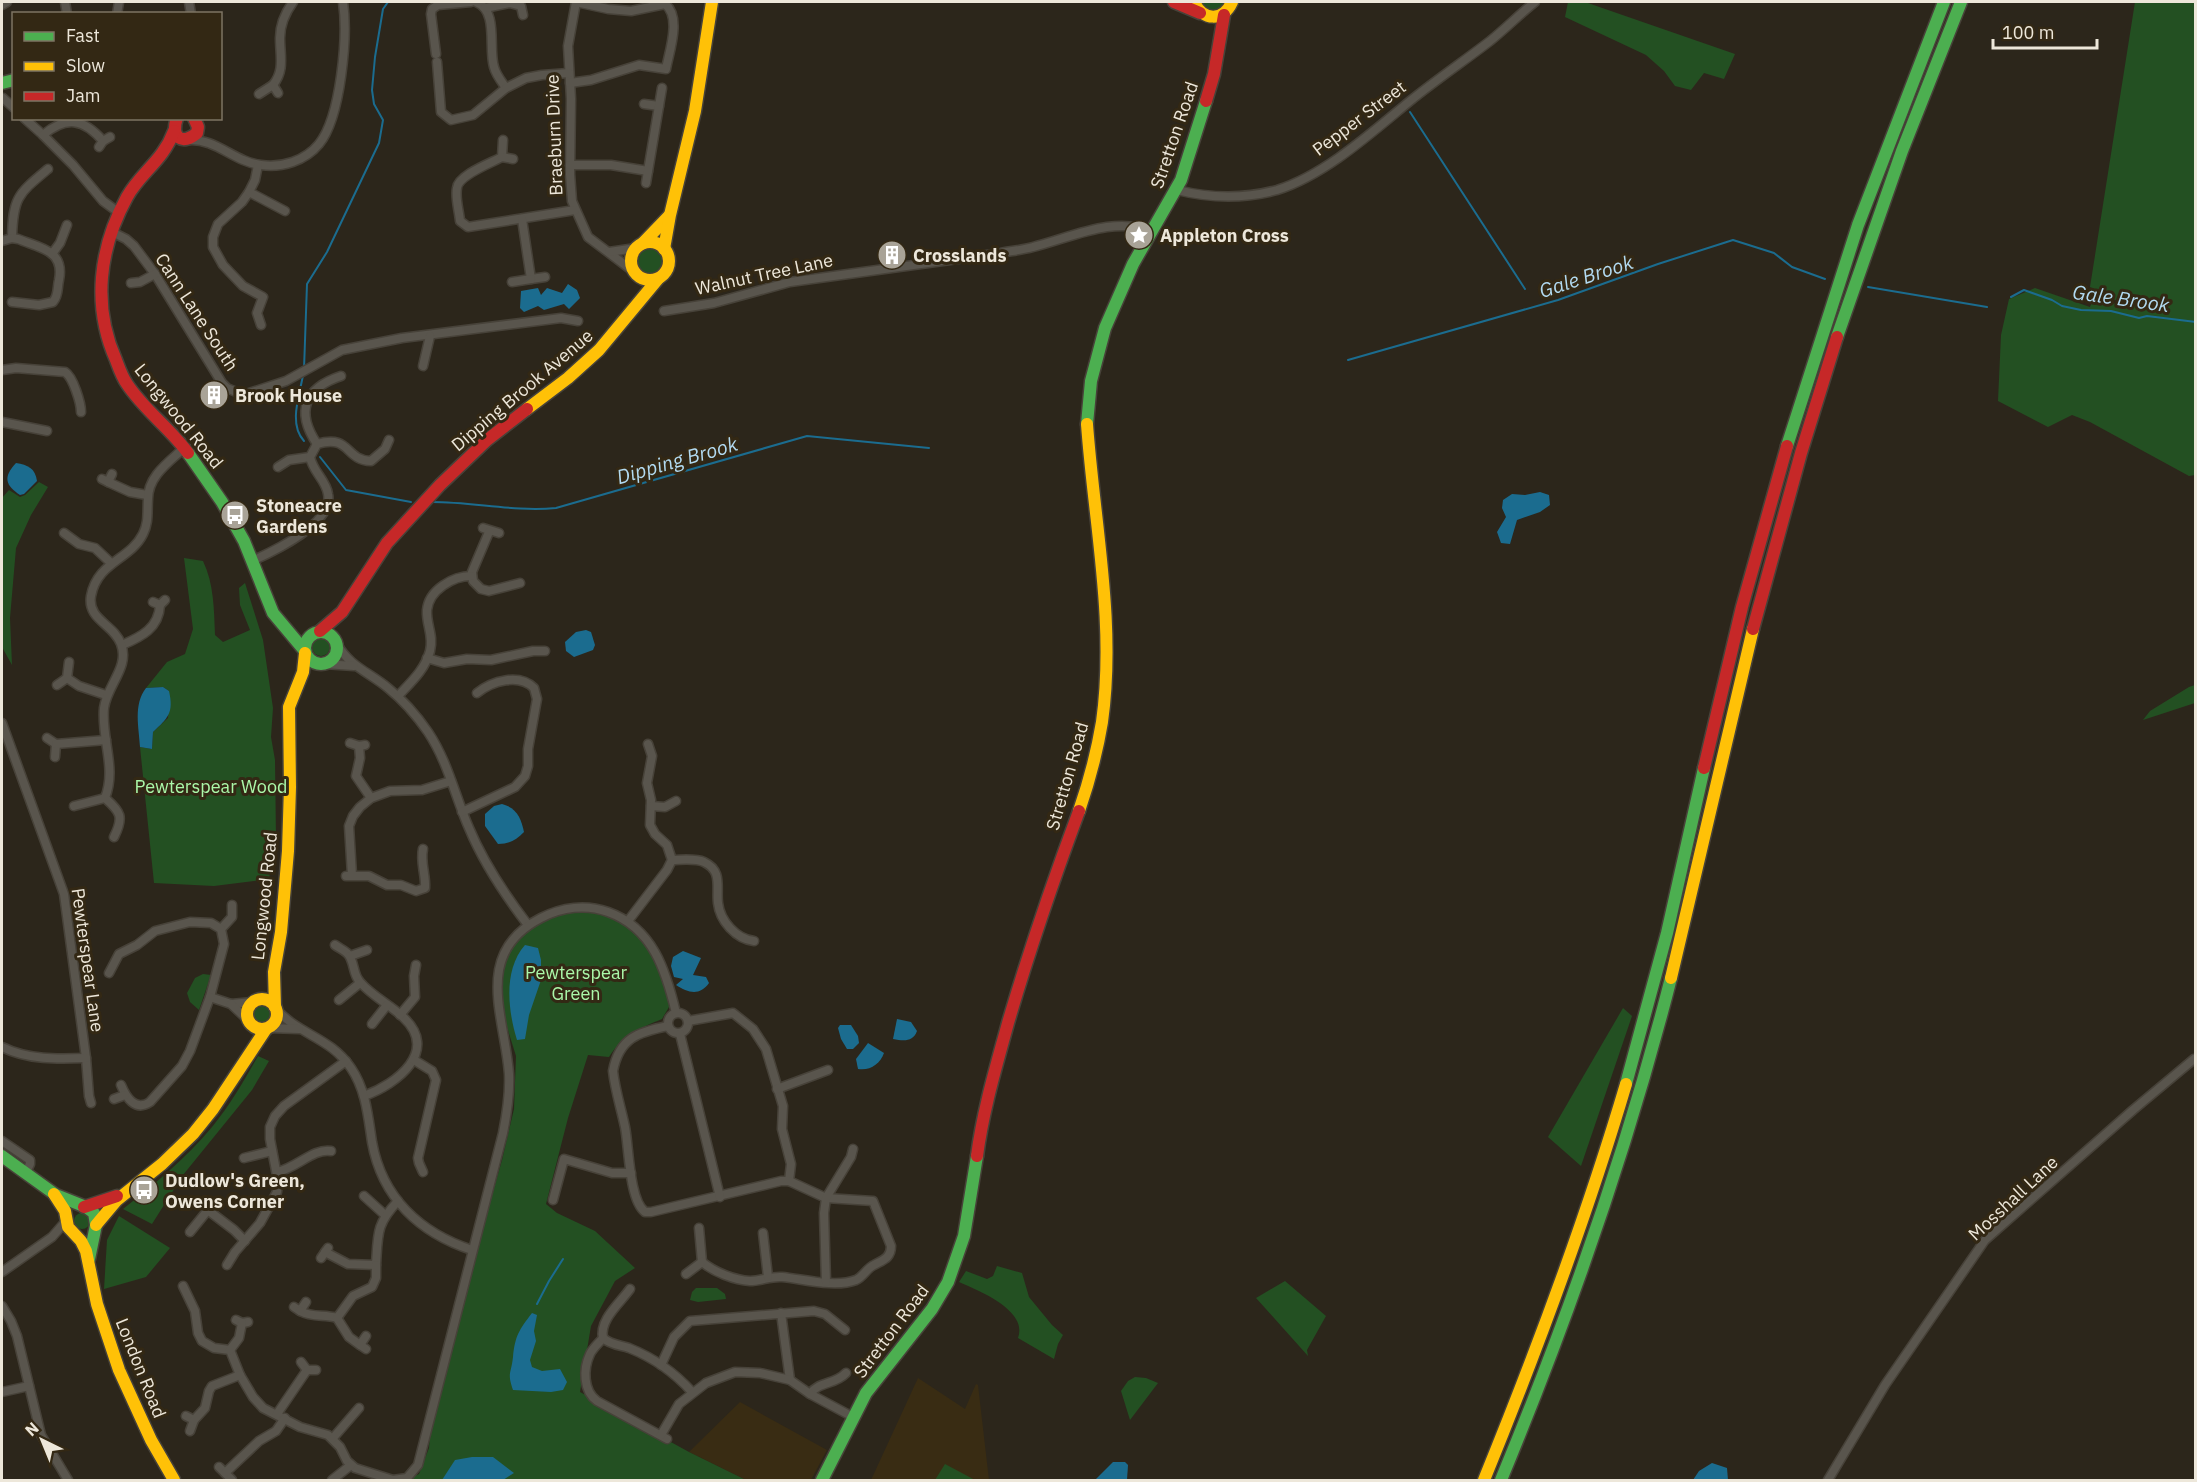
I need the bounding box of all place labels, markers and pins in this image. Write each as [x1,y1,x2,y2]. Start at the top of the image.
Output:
place icon: Appleton Cross [1123,219,1155,251]
place label: Appleton Cross [1160,224,1289,247]
building icon: Crosslands [876,239,908,271]
place label: Crosslands [913,244,1007,267]
building icon: Brook House [198,379,230,411]
place label: Brook House [235,384,342,407]
place label: Stoneacre Gardens [256,494,342,538]
bus stop icon: Stoneacre Gardens [219,499,251,531]
place label: Dudlow's Green, Owens Corner [165,1169,305,1213]
bus stop icon: Dudlow's Green, Owens Corner [128,1174,160,1206]

